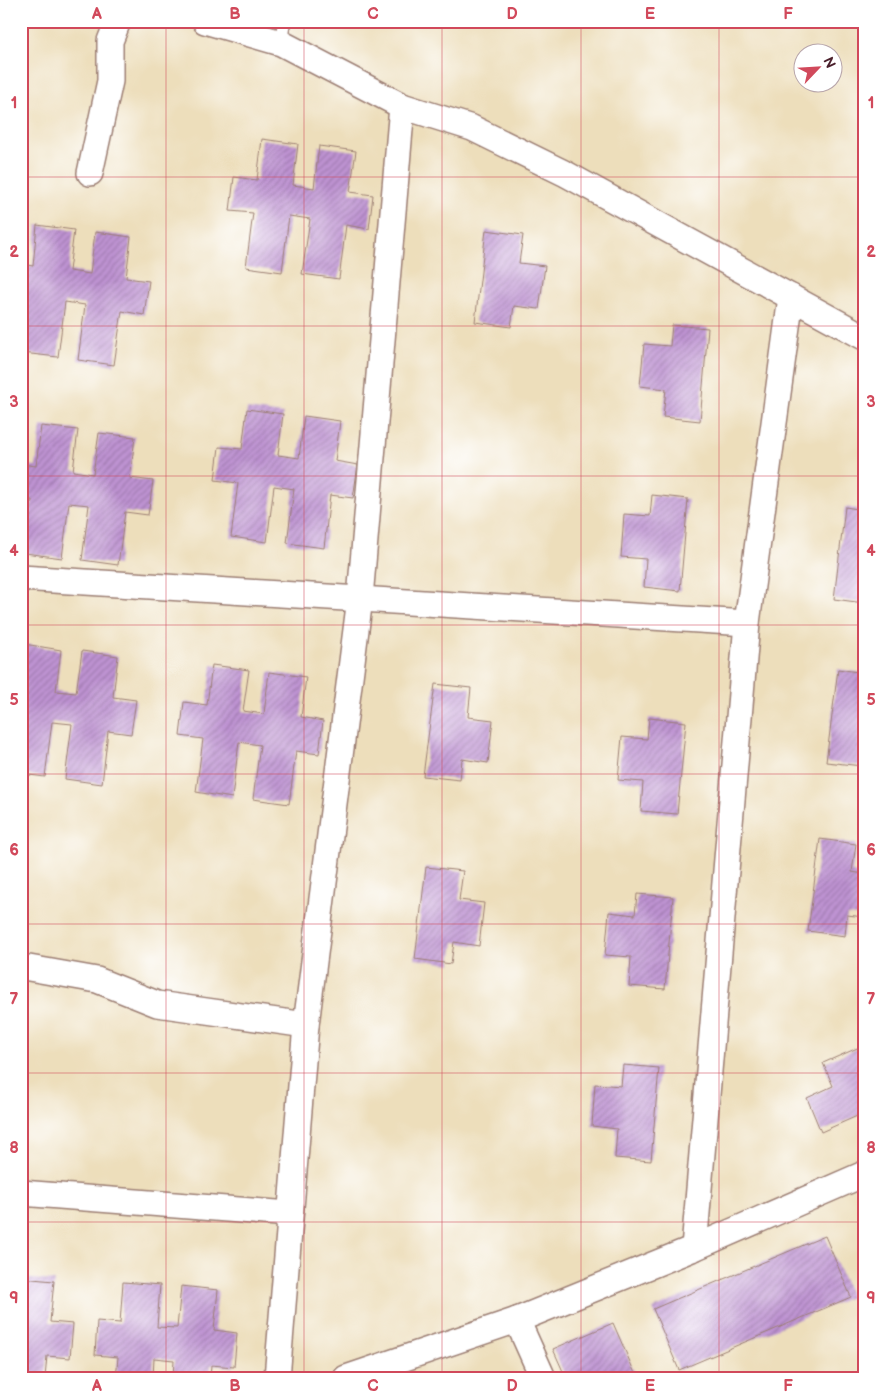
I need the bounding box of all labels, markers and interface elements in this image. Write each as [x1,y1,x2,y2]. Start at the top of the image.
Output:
text: A [91,5,102,24]
text: B [229,5,241,24]
text: C [367,5,379,24]
text: D [506,5,518,24]
text: E [645,5,655,24]
text: F [783,5,793,24]
north arrow [792,42,842,92]
text: N [819,54,839,71]
text: 1 [11,94,17,113]
text: 1 [868,94,874,113]
text: 2 [9,243,19,262]
text: 2 [866,243,876,262]
text: 3 [9,393,19,412]
text: 3 [866,393,876,412]
text: 4 [9,542,19,561]
text: 4 [866,542,876,561]
text: 5 [9,691,19,710]
text: 5 [866,691,876,710]
text: 6 [9,841,19,860]
text: 6 [866,841,876,860]
text: 7 [10,990,19,1009]
text: 7 [867,990,876,1009]
text: 8 [9,1139,19,1158]
text: 8 [866,1139,876,1158]
text: 9 [9,1289,19,1308]
text: 9 [866,1289,876,1308]
text: A [91,1377,102,1396]
text: B [229,1377,241,1396]
text: C [367,1377,379,1396]
text: D [506,1377,518,1396]
text: E [645,1377,655,1396]
text: F [783,1377,793,1396]

